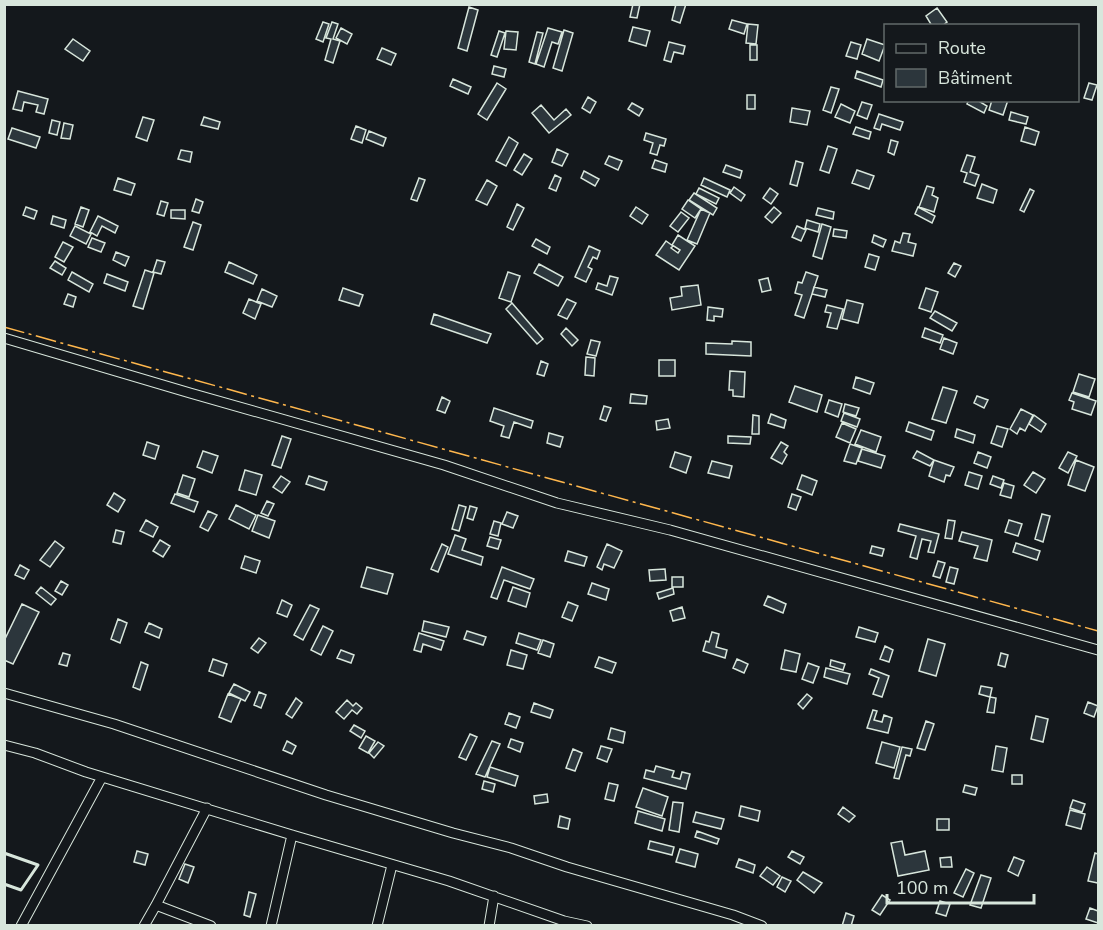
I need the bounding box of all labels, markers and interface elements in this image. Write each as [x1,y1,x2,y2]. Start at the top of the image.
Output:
legend [884,24,1079,102]
text: Route [938,36,986,60]
text: Bâtiment [938,66,1012,90]
scale bar [887,867,1034,905]
text: 100 m [896,876,948,900]

